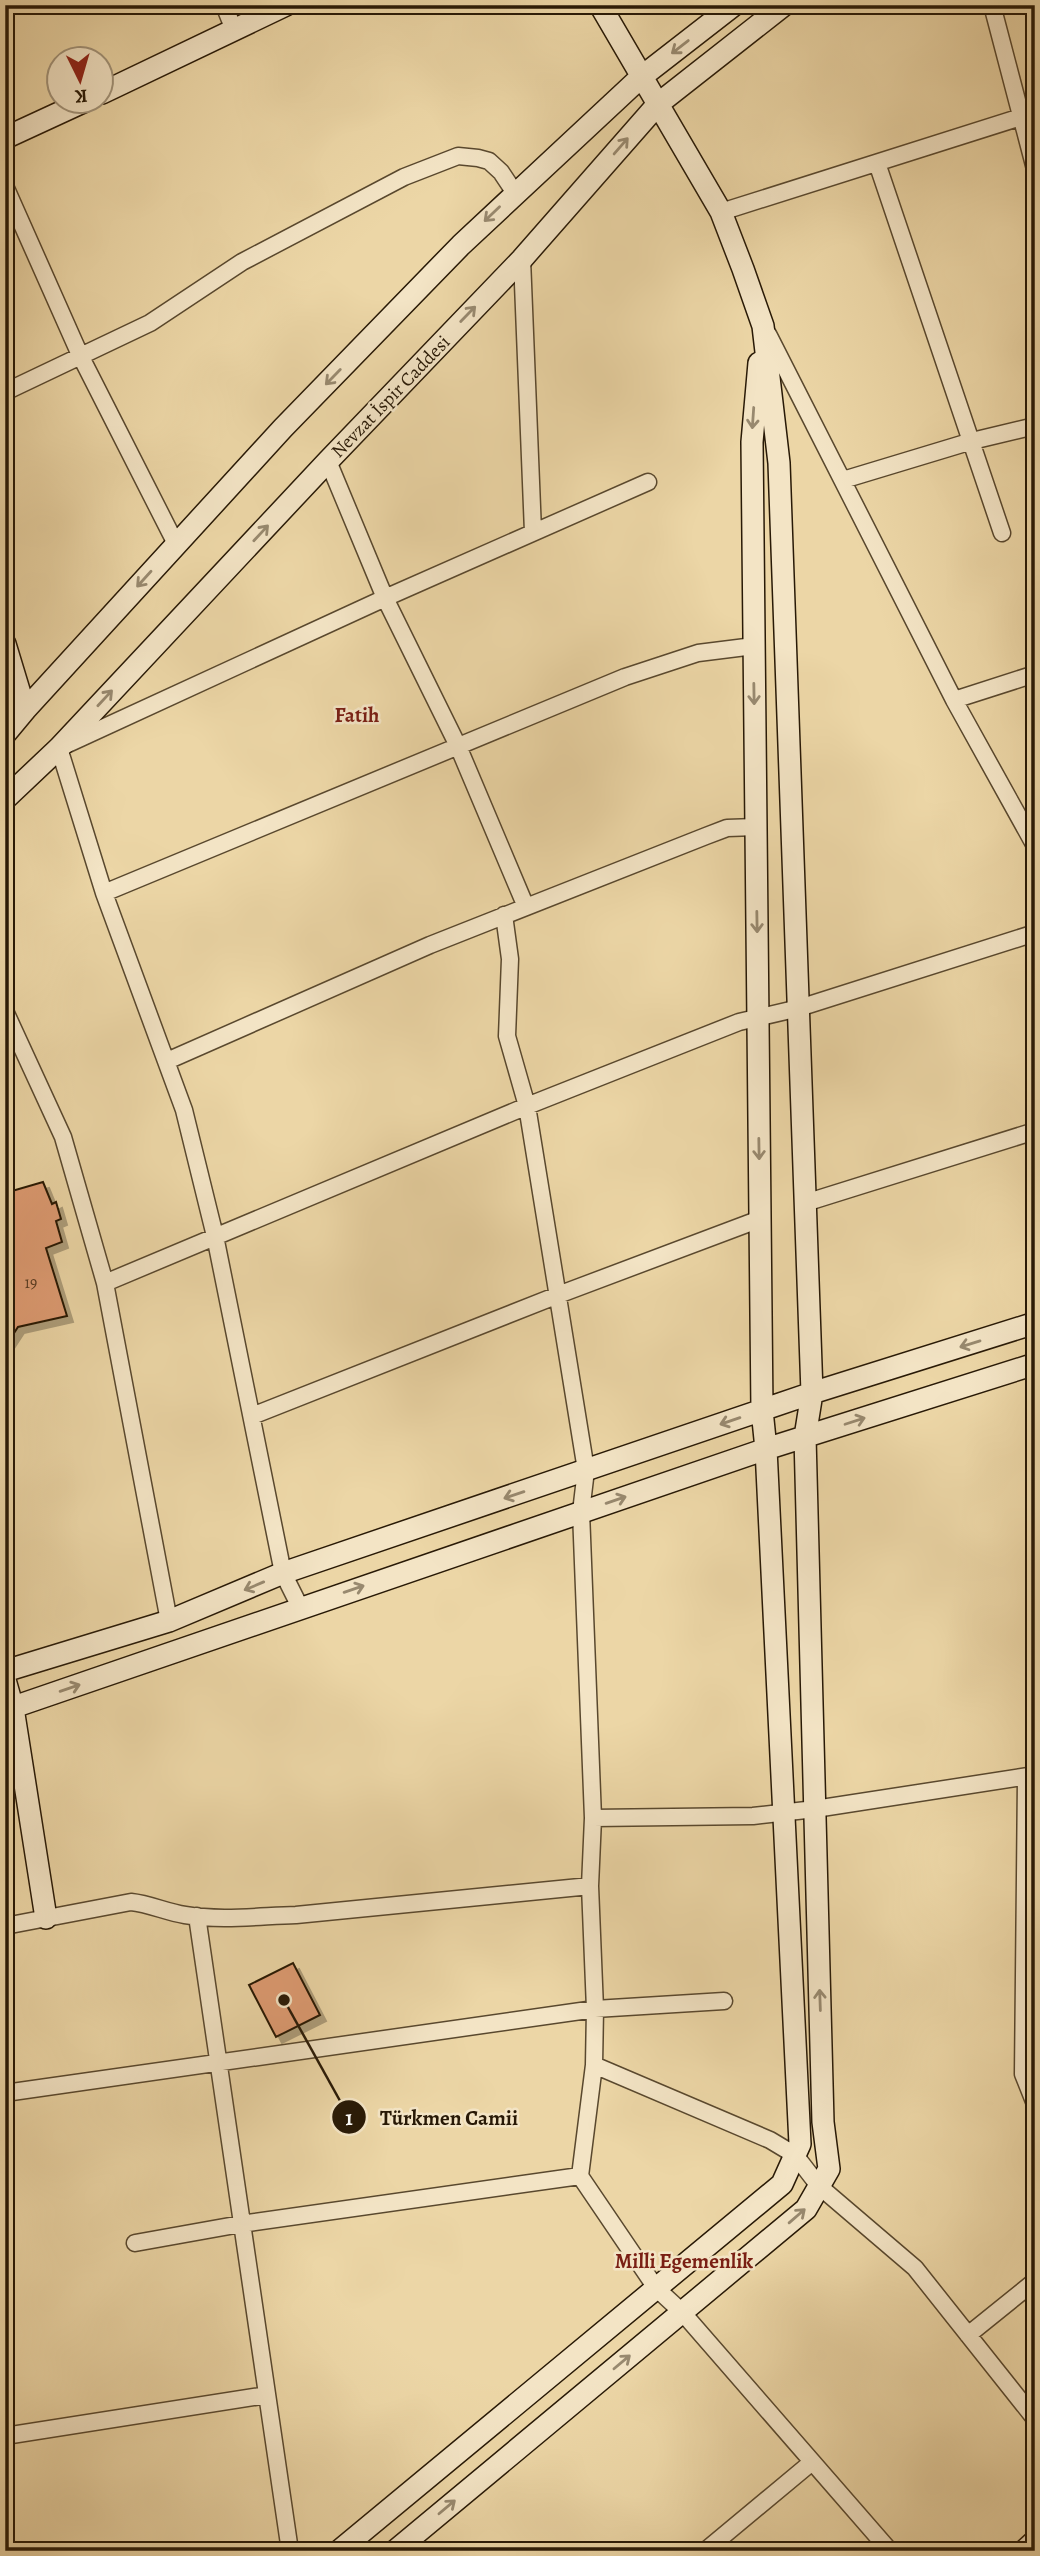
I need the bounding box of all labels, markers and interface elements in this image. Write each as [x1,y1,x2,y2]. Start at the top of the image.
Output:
one-way arrow [671,40,690,55]
north arrow [46,46,116,116]
text: K [74,82,89,109]
one-way arrow [613,137,629,155]
one-way arrow [483,206,500,223]
one-way arrow [459,306,476,323]
street label: Nevzat İspir Caddesi [325,330,456,464]
one-way arrow [324,368,341,385]
one-way arrow [747,406,760,429]
one-way arrow [252,525,269,542]
one-way arrow [135,570,152,587]
one-way arrow [748,683,761,706]
one-way arrow [96,690,113,708]
district label: Fatih [335,701,379,729]
one-way arrow [750,910,764,933]
one-way arrow [752,1138,766,1161]
house number: 19 [25,1272,37,1294]
one-way arrow [959,1338,981,1351]
one-way arrow [844,1414,866,1427]
one-way arrow [719,1416,741,1428]
one-way arrow [504,1490,526,1502]
one-way arrow [605,1493,627,1506]
one-way arrow [243,1580,265,1593]
one-way arrow [343,1582,365,1595]
one-way arrow [58,1681,80,1693]
one-way arrow [813,1988,826,2011]
callout: Türkmen Camii [331,2096,533,2138]
text: 1 [345,2104,353,2132]
text: Türkmen Camii [380,2104,518,2132]
one-way arrow [788,2208,806,2224]
district label: Milli Egemenlik [615,2247,753,2275]
one-way arrow [613,2354,631,2370]
one-way arrow [438,2499,456,2515]

